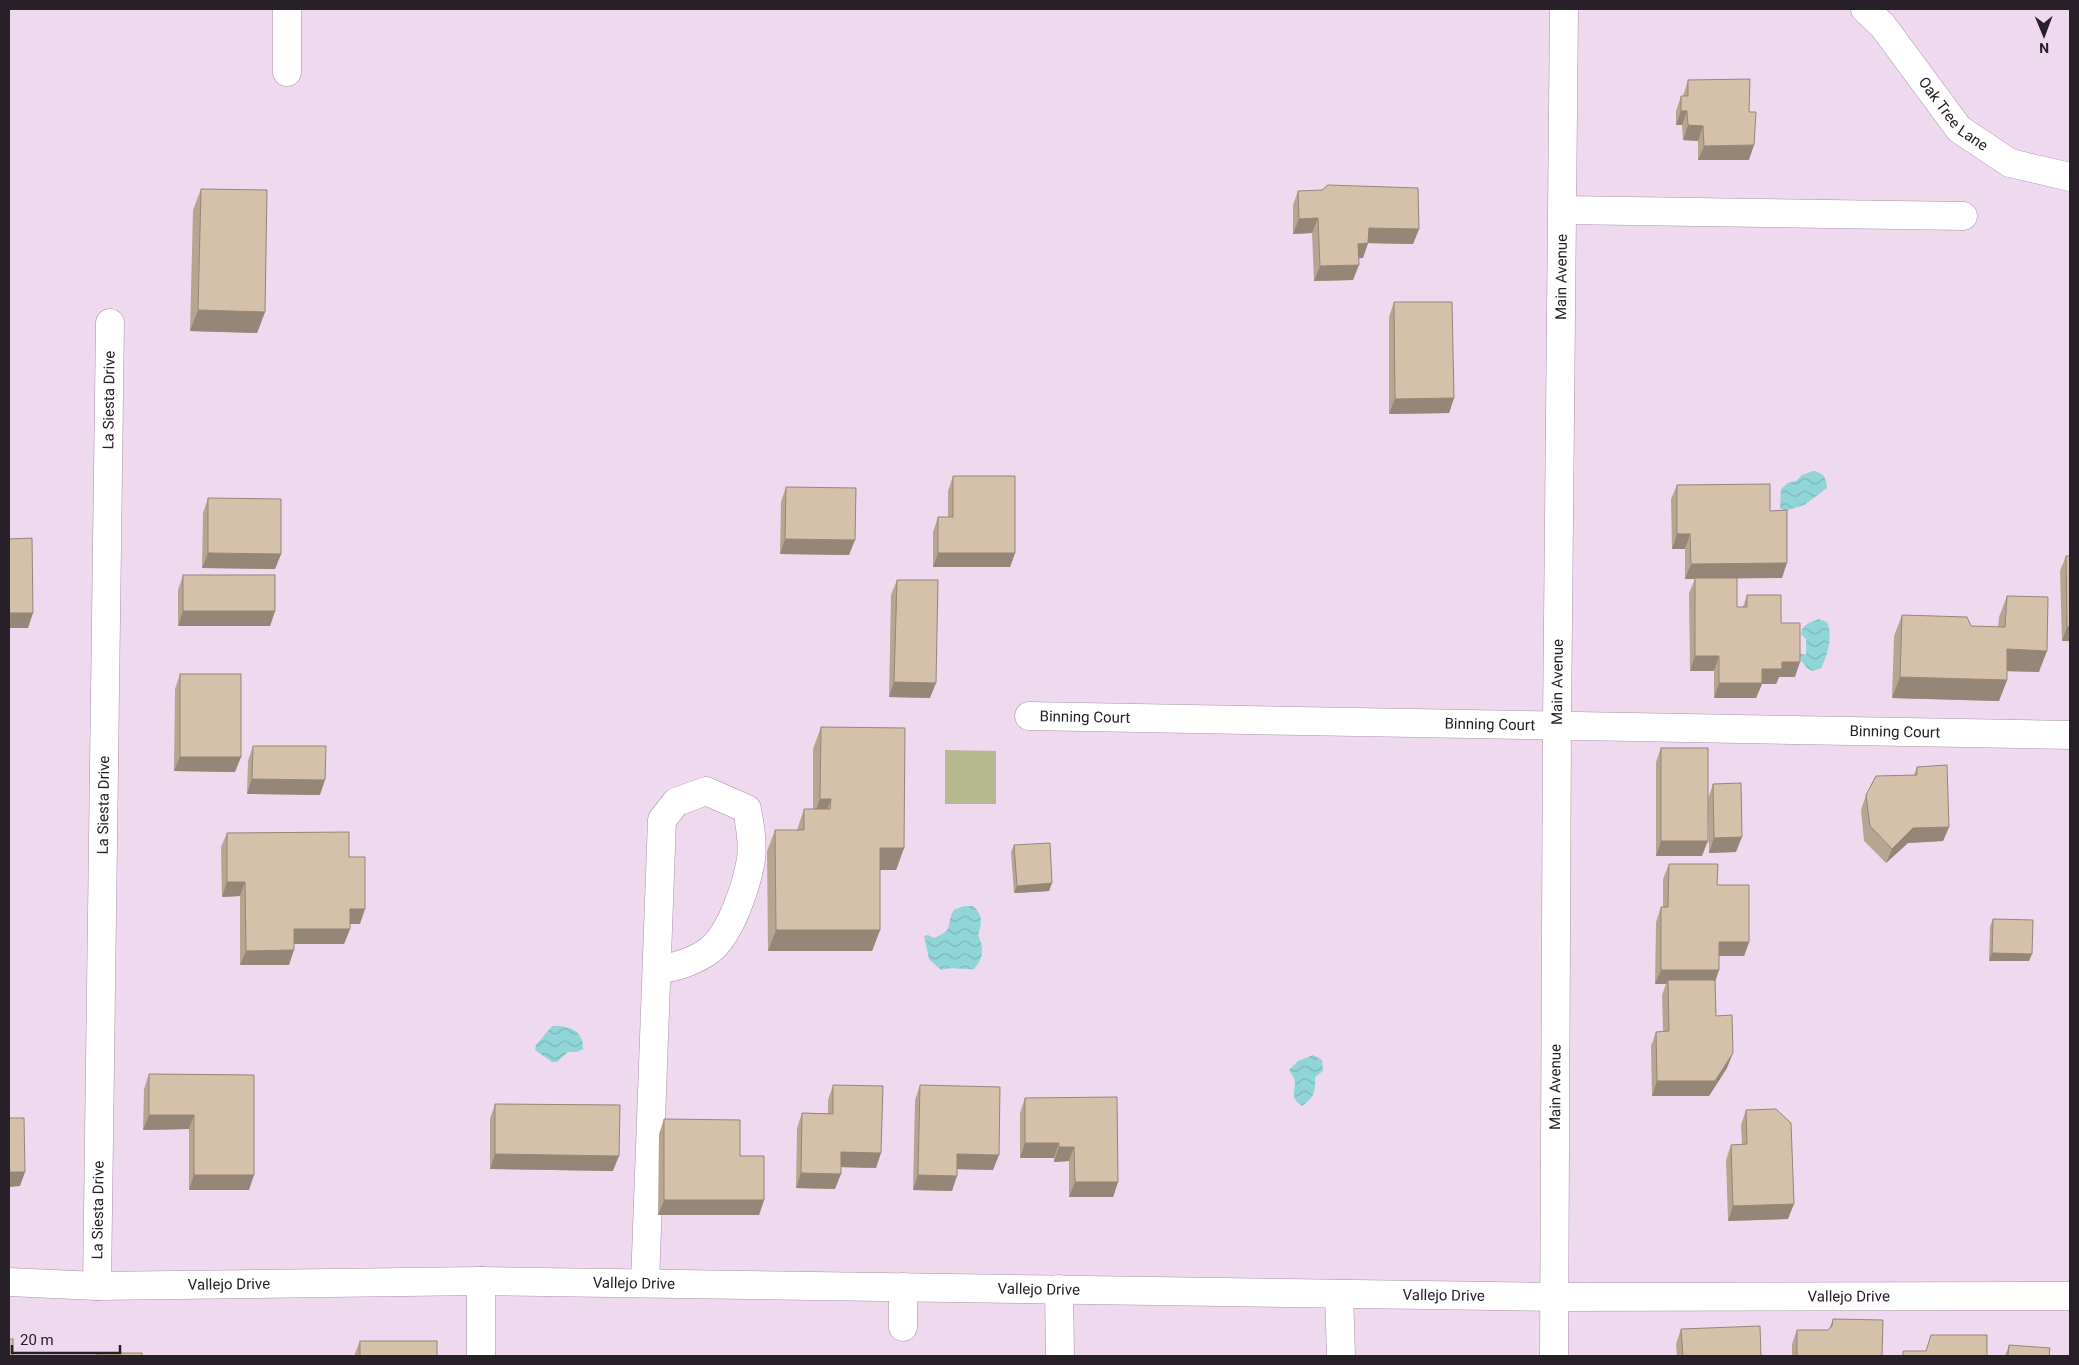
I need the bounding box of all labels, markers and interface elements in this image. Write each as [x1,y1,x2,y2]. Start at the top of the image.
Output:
north arrow [2019,10,2069,60]
text: N [2039,40,2049,56]
street label: Oak Tree Lane [1915,74,1991,155]
street label: Main Avenue [1552,234,1571,320]
street label: La Siesta Drive [99,351,119,450]
street label: Main Avenue [1548,639,1567,725]
street label: Binning Court [1039,707,1131,727]
street label: Binning Court [1444,715,1536,734]
street label: Binning Court [1849,722,1940,742]
street label: La Siesta Drive [94,755,113,855]
street label: Main Avenue [1546,1044,1564,1130]
street label: La Siesta Drive [88,1160,108,1260]
street label: Vallejo Drive [593,1274,675,1293]
street label: Vallejo Drive [188,1275,270,1294]
street label: Vallejo Drive [998,1280,1080,1299]
street label: Vallejo Drive [1402,1286,1485,1305]
street label: Vallejo Drive [1808,1287,1890,1306]
scale bar [12,1322,120,1354]
text: 20 m [20,1331,54,1349]

